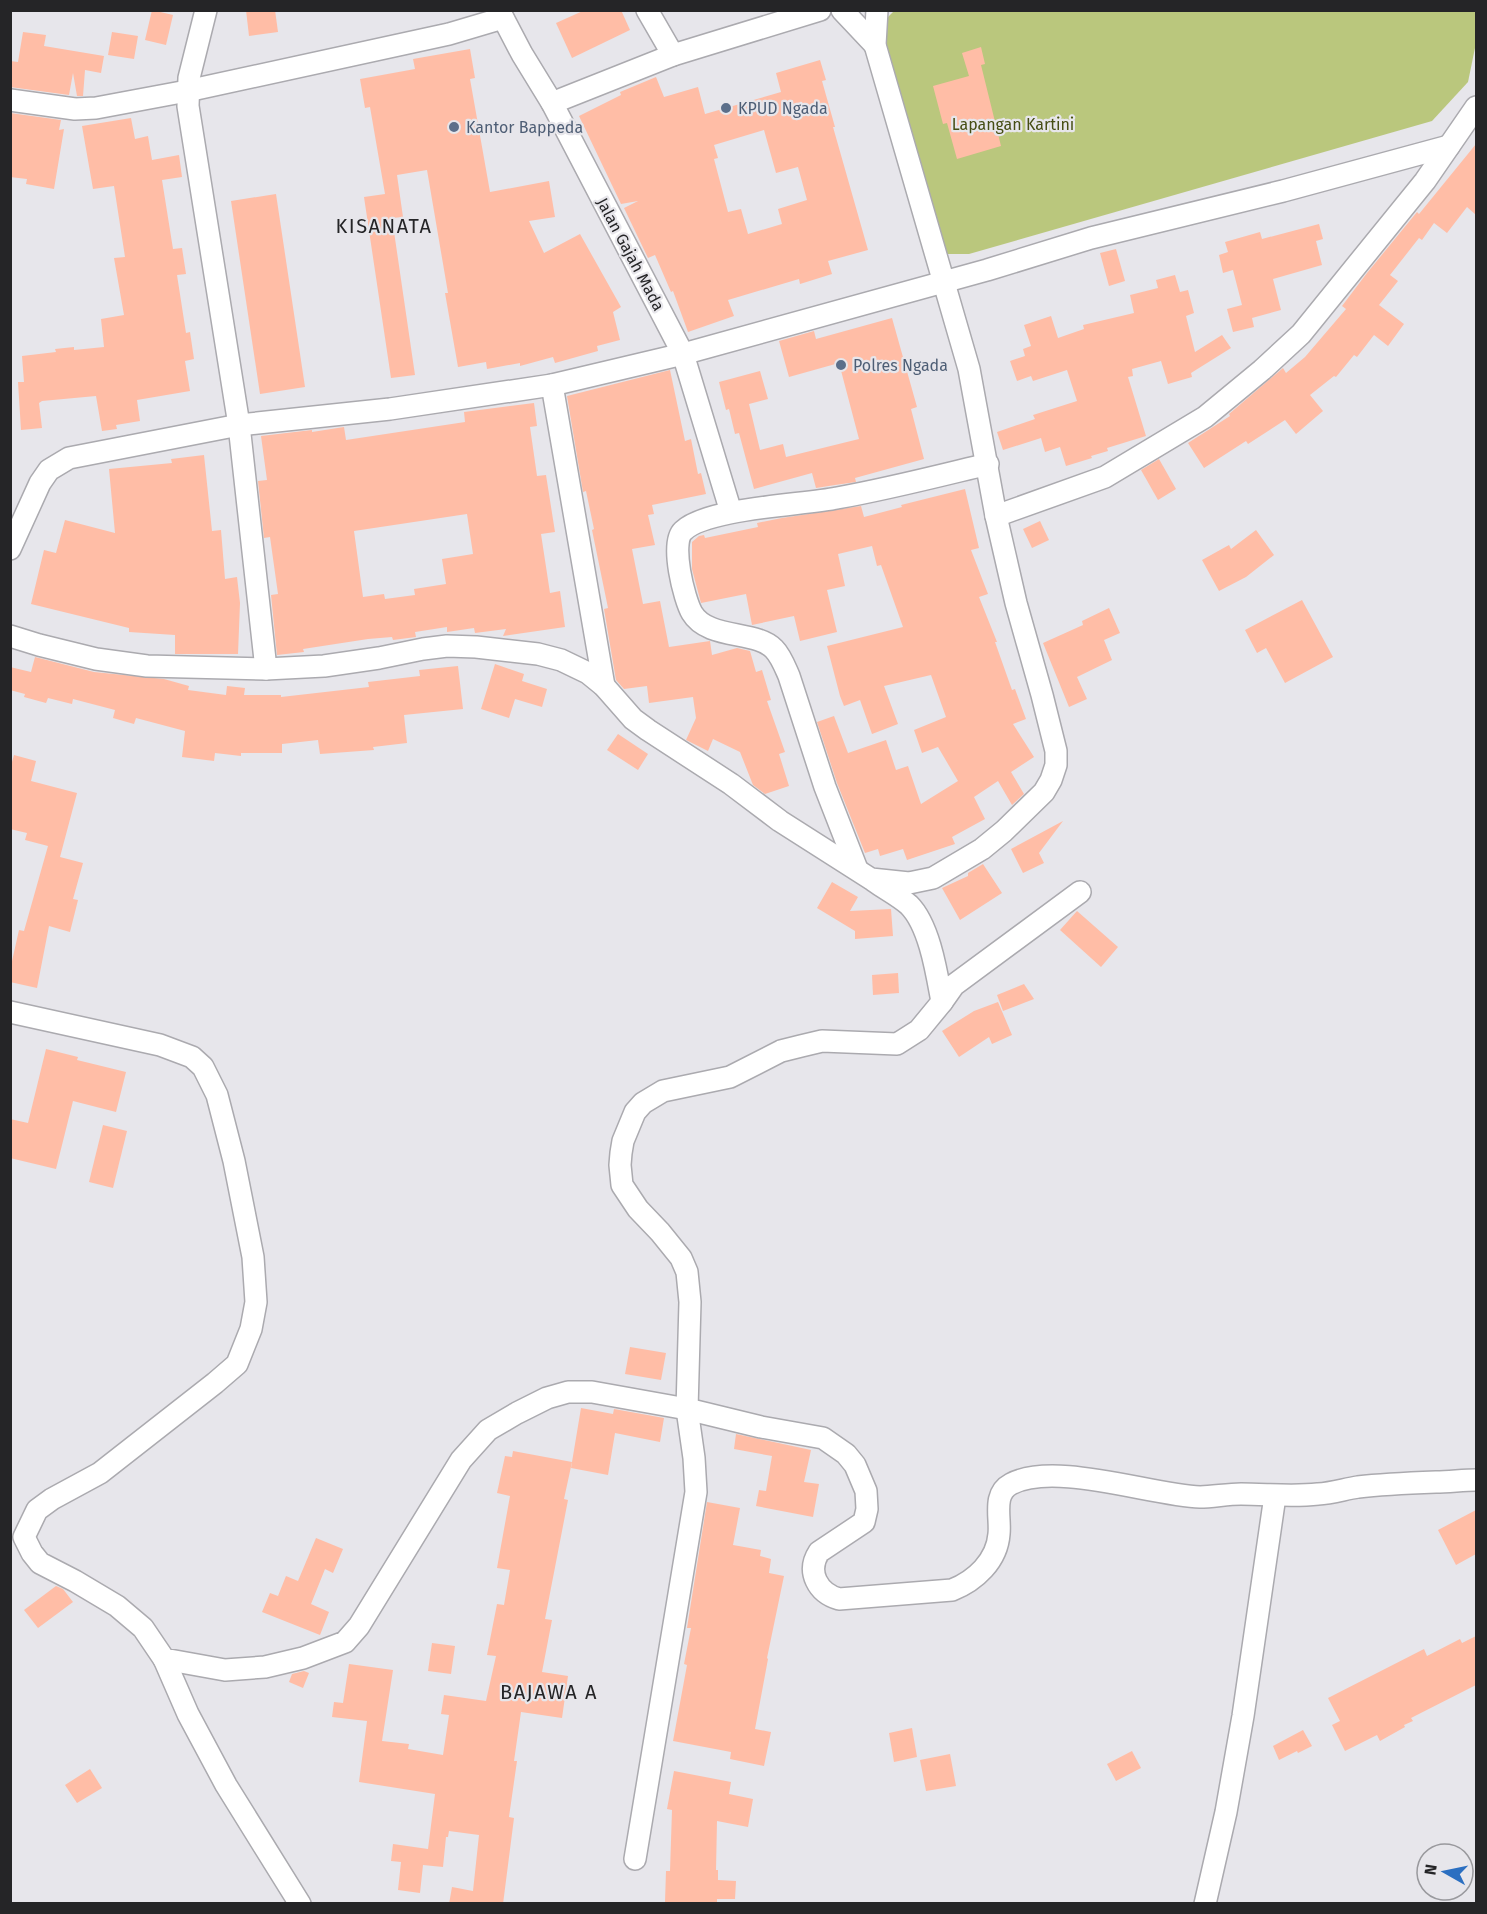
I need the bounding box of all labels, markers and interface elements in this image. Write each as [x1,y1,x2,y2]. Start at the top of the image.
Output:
place label: KPUD Ngada [738,99,828,118]
marker: KPUD Ngada [719,101,733,115]
park label: Lapangan Kartini [952,115,1074,134]
place label: Kantor Bappeda [466,118,583,137]
marker: Kantor Bappeda [447,120,461,134]
street label: Jalan Gajah Mada [593,194,668,314]
district label: KISANATA [336,214,432,238]
place label: Polres Ngada [853,356,948,375]
marker: Polres Ngada [834,358,848,372]
district label: BAJAWA A [500,1680,598,1704]
north arrow [1415,1842,1475,1902]
text: N [1420,1863,1441,1876]

